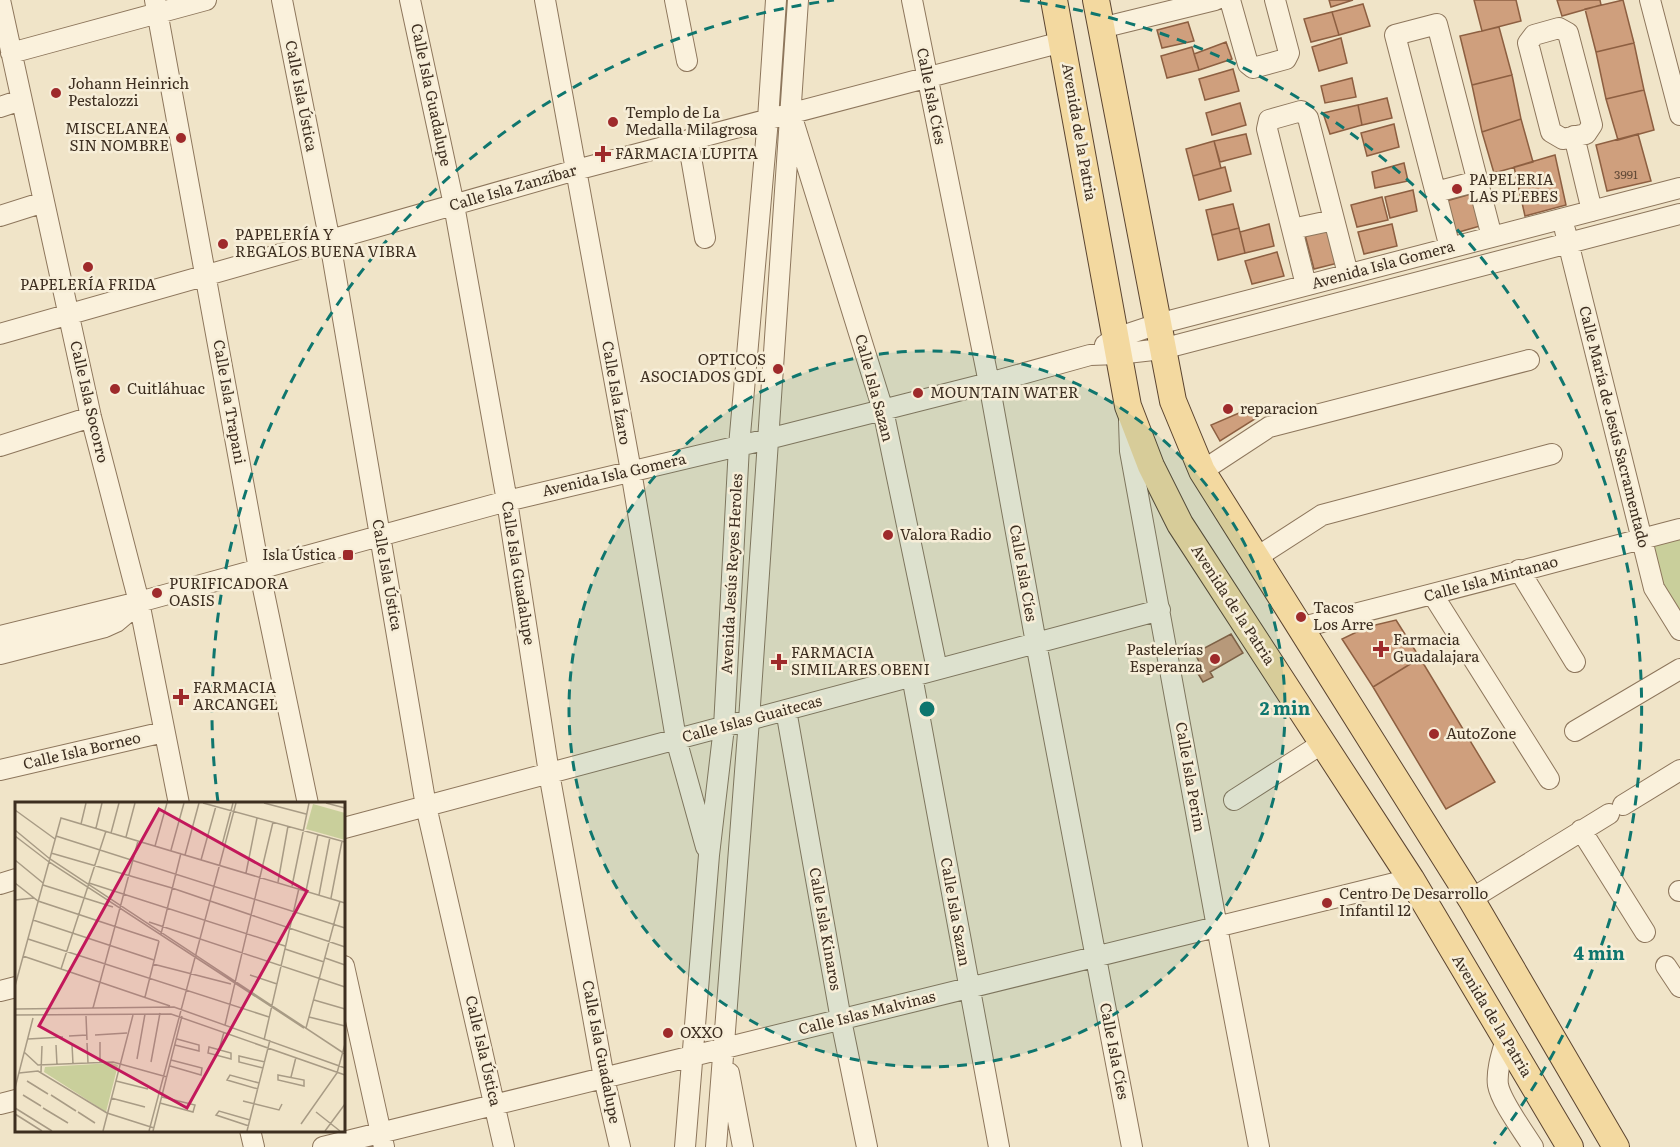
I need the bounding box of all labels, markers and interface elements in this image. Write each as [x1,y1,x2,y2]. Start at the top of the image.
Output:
street label: Calle Isla Guadalupe [406,21,459,168]
street label: Calle Isla Ústica [280,38,325,154]
street label: Calle Isla Cíes [912,45,953,146]
street label: Avenida de la Patria [1057,61,1104,203]
place label: Johann Heinrich Pestalozzi [68,71,189,111]
marker: Johann Heinrich Pestalozzi [49,86,63,100]
place label: Templo de La Medalla Milagrosa [625,100,759,140]
marker: Templo de La Medalla Milagrosa [606,115,620,129]
place label: MISCELANEA SIN NOMBRE [65,116,169,156]
marker: MISCELANEA SIN NOMBRE [174,131,188,145]
place label: FARMACIA LUPITA [615,141,758,164]
marker: FARMACIA LUPITA [596,147,610,161]
street label: Calle Isla Zanzíbar [446,157,579,216]
house number: 3991 [1614,165,1638,183]
place label: PAPELERIA LAS PLEBES [1469,167,1558,207]
marker: PAPELERIA LAS PLEBES [1450,182,1464,196]
place label: PAPELERÍA Y REGALOS BUENA VIBRA [235,222,417,262]
street label: Avenida Isla Gomera [1309,233,1458,294]
marker: PAPELERÍA Y REGALOS BUENA VIBRA [216,237,230,251]
marker: PAPELERÍA FRIDA [81,260,95,274]
place label: PAPELERÍA FRIDA [20,272,156,295]
street label: Calle María de Jesús Sacramentado [1574,303,1657,550]
street label: Calle Isla Sazan [850,331,901,444]
street label: Calle Isla Socorro [65,338,116,465]
street label: Calle Isla Trapani [208,338,253,466]
street label: Calle Isla Ízaro [597,339,638,447]
place label: OPTICOS ASOCIADOS GDL [640,347,766,387]
marker: OPTICOS ASOCIADOS GDL [771,362,785,376]
place label: Cuitláhuac [127,376,206,399]
place label: MOUNTAIN WATER [930,380,1079,403]
marker: Cuitláhuac [108,382,122,396]
marker: MOUNTAIN WATER [911,386,925,400]
place label: reparacion [1240,396,1318,419]
marker: reparacion [1221,402,1235,416]
street label: Avenida Isla Gomera [539,446,689,501]
street label: Avenida Jesús Reyes Heroles [714,473,747,675]
street label: Calle Isla Guadalupe [497,499,542,647]
street label: Calle Isla Ústica [367,517,410,633]
place label: Valora Radio [900,522,992,545]
street label: Calle Isla Cíes [1005,523,1044,623]
marker: Valora Radio [881,528,895,542]
street label: Avenida de la Patria [1187,539,1282,670]
place label: Isla Ústica [262,542,337,565]
marker: Isla Ústica [341,548,355,562]
street label: Calle Isla Mintanao [1421,549,1560,607]
place label: PURIFICADORA OASIS [169,571,289,611]
marker: PURIFICADORA OASIS [150,586,164,600]
place label: Tacos Los Arre [1313,595,1374,635]
marker: Tacos Los Arre [1294,610,1308,624]
place label: Farmacia Guadalajara [1393,627,1480,667]
place label: Pastelerías Esperanza [1127,637,1204,677]
place label: FARMACIA SIMILARES OBENI [791,640,930,680]
marker: Farmacia Guadalajara [1374,642,1388,656]
marker: Pastelerías Esperanza [1208,652,1222,666]
marker: FARMACIA SIMILARES OBENI [772,655,786,669]
place label: FARMACIA ARCANGEL [193,675,278,715]
street label: Calle Islas Guaitecas [679,688,824,747]
marker: FARMACIA ARCANGEL [174,690,188,704]
text: 2 min [1260,694,1311,721]
centre of rings [917,699,937,719]
street label: Calle Isla Perim [1170,720,1213,834]
place label: AutoZone [1446,721,1517,744]
street label: Calle Isla Borneo [21,725,143,774]
marker: AutoZone [1427,727,1441,741]
inset map [15,802,345,1132]
street label: Calle Isla Sazan [936,855,977,968]
street label: Calle Isla Kinaros [804,865,849,992]
place label: Centro De Desarrollo Infantil 12 [1339,881,1489,921]
marker: Centro De Desarrollo Infantil 12 [1320,896,1334,910]
text: 4 min [1573,939,1625,966]
street label: Avenida de la Patria [1447,950,1540,1082]
street label: Calle Isla Guadalupe [577,978,628,1126]
street label: Calle Islas Malvinas [796,983,938,1040]
street label: Calle Isla Ústica [461,993,509,1109]
street label: Calle Isla Cíes [1095,1000,1136,1101]
place label: OXXO [680,1020,723,1043]
marker: OXXO [661,1026,675,1040]

